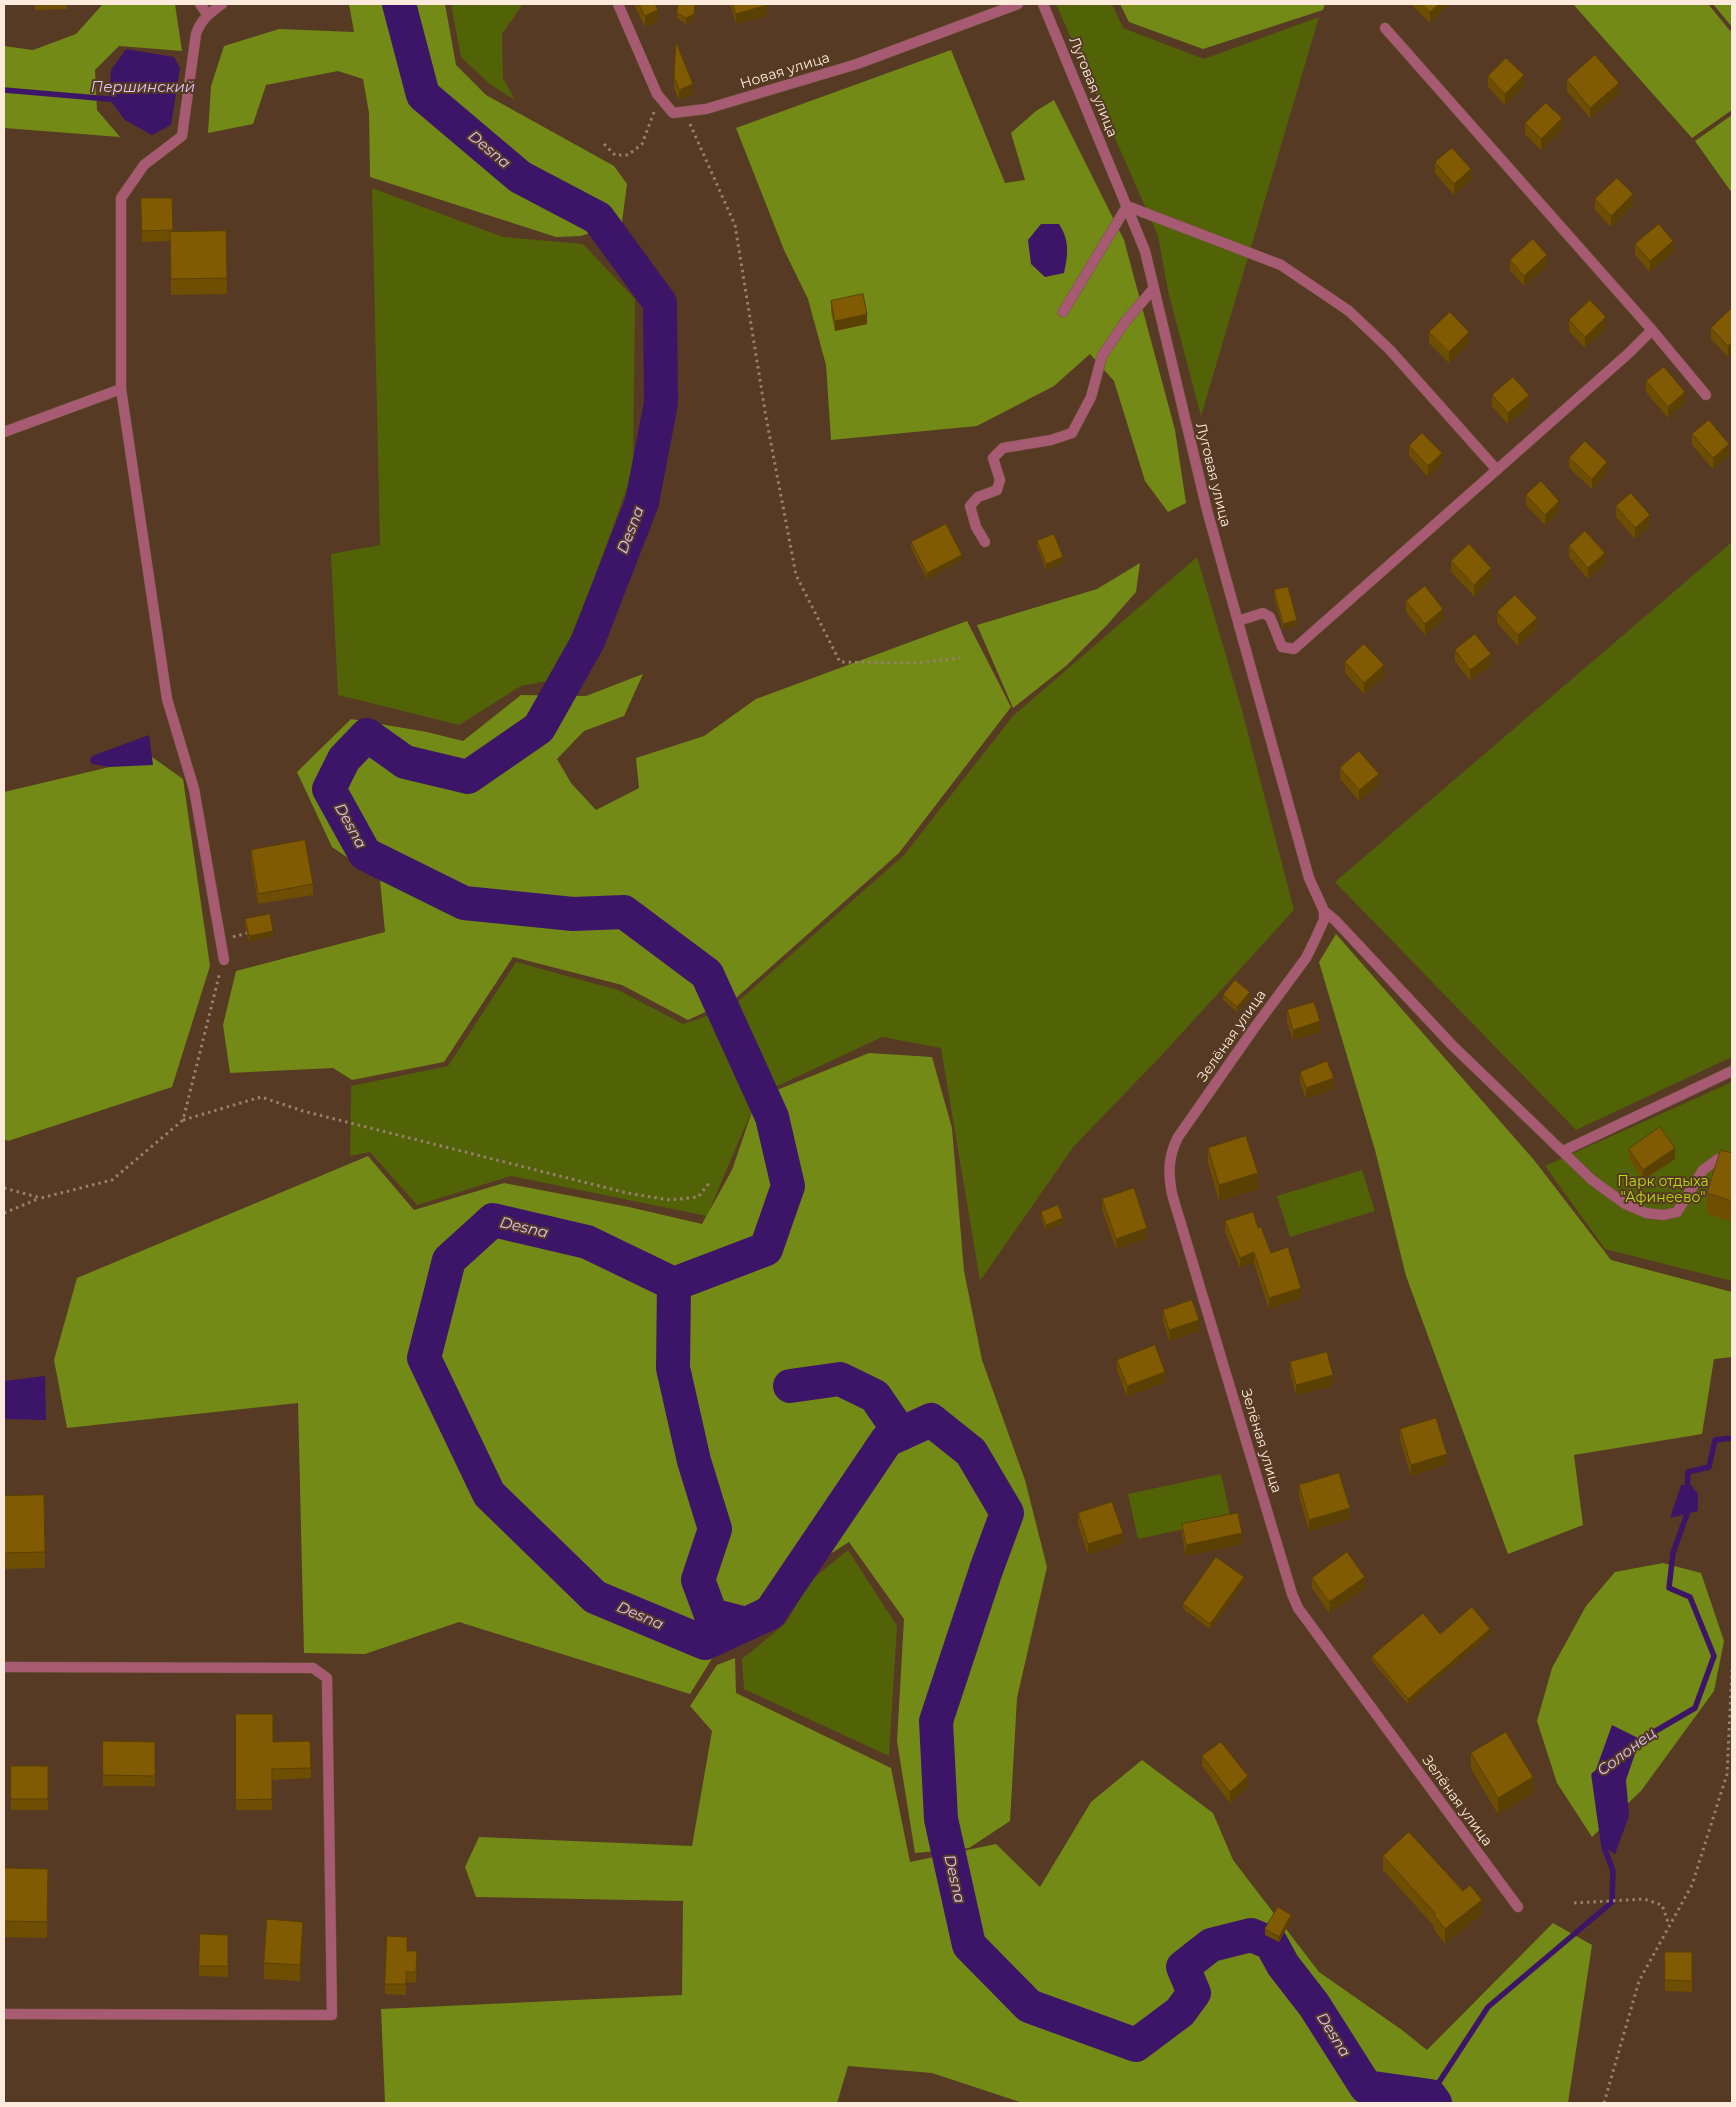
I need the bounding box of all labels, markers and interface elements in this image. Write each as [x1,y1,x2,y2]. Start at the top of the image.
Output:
street label: Луговая улица [1065,34,1121,140]
street label: Новая улица [738,49,832,93]
water label: Першинский [91,79,195,97]
water label: Desna [464,127,514,173]
street label: Луговая улица [1192,421,1234,529]
water label: Desna [614,504,648,556]
water label: Desna [330,800,370,852]
street label: Зелёная улица [1194,987,1270,1085]
park label: Парк отдыха "Афинеево" [1617,1174,1709,1206]
water label: Desna [498,1214,550,1242]
street label: Зелёная улица [1237,1387,1285,1495]
water label: Desna [614,1598,666,1634]
water label: Солонец [1594,1724,1660,1780]
street label: Зелёная улица [1418,1752,1496,1850]
water label: Desna [940,1853,968,1905]
water label: Desna [1312,2009,1354,2061]

